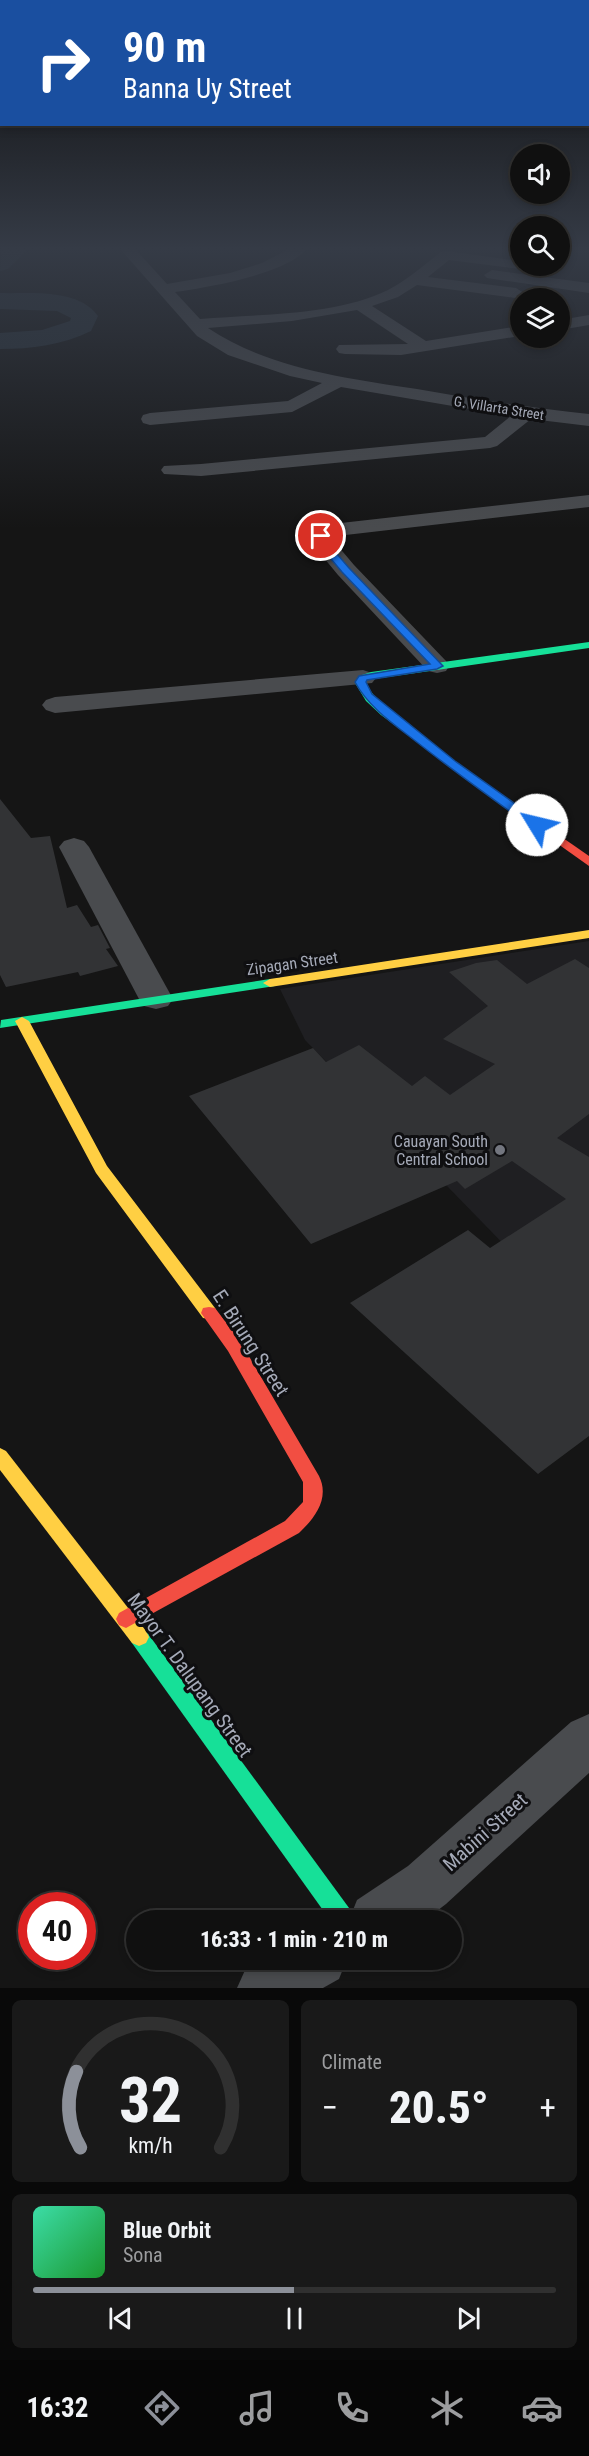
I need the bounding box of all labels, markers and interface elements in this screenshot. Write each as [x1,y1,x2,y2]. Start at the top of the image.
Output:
text: 90 m [123,23,206,72]
icon: right [24,24,102,102]
text: Banna Uy Street [123,73,292,105]
map controls [510,144,570,348]
button: sound [510,144,570,204]
button: search [510,216,570,276]
button: layers [510,288,570,348]
street label: G. Villarta Street [453,393,545,423]
pin [295,510,346,561]
icon: arrive [304,519,337,552]
position arrow [505,793,569,857]
street label: Zipagan Street [245,948,339,979]
place label: Cauayan South Central School [394,1132,488,1169]
marker: Cauayan South Central School [493,1143,507,1157]
street label: E. Birung Street [208,1285,294,1401]
street label: Mayor T. Dalupang Street [122,1588,258,1762]
street label: Mabini Street [438,1788,532,1876]
speed limit sign: 40 [18,1892,96,1970]
text: 16:33 · 1 min · 210 m [200,1927,388,1952]
text: Climate [322,2050,382,2074]
text: 32 [119,2064,182,2137]
text: 20.5° [389,2081,489,2134]
text: − [322,2088,338,2127]
text: + [540,2088,556,2127]
text: km/h [128,2133,172,2158]
text: Blue Orbit [123,2218,211,2243]
text: Sona [123,2243,163,2267]
icon: previous [104,2302,137,2335]
icon: pause [278,2302,311,2335]
icon: next [452,2302,485,2335]
icon: directions [141,2387,183,2429]
icon: music [236,2387,278,2429]
icon: phone [331,2387,373,2429]
icon: climate [426,2387,468,2429]
icon: car [521,2387,563,2429]
text: 16:32 [26,2392,88,2424]

